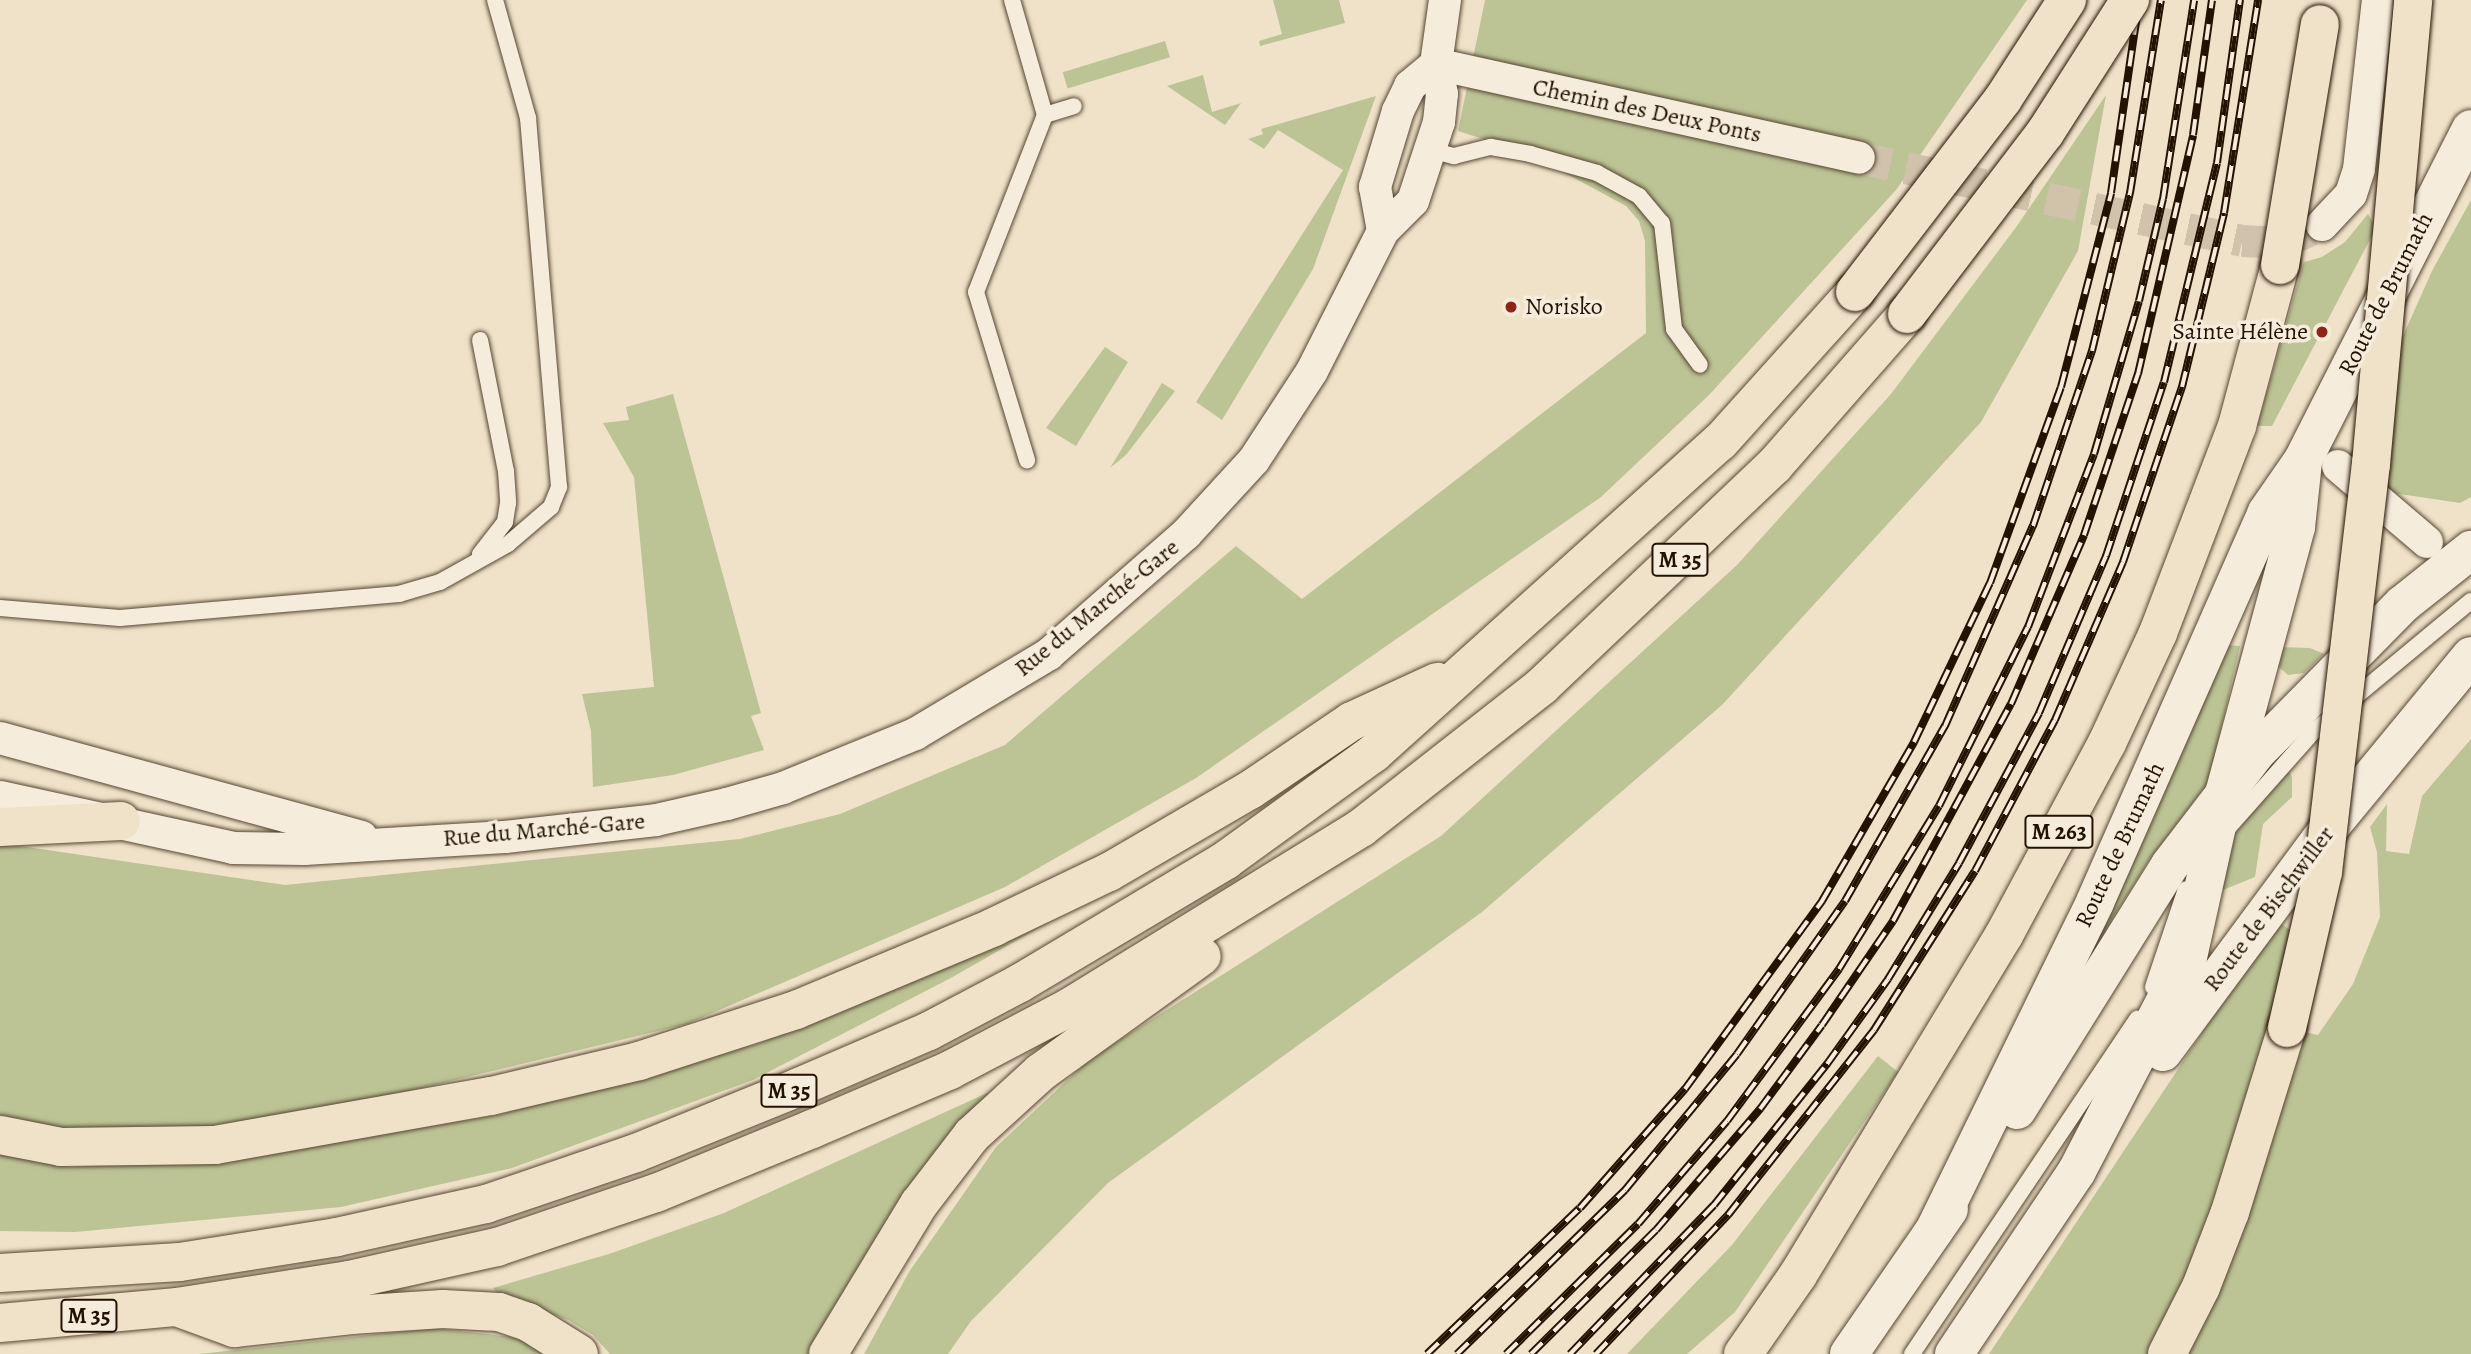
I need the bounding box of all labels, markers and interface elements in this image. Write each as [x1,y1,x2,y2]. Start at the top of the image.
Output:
street label: Chemin des Deux Ponts [1530,73,1764,149]
street label: Route de Brumath [2333,208,2439,380]
place label: Norisko [1525,293,1603,321]
marker: Norisko [1503,299,1519,315]
place label: Sainte Hélène [2172,318,2308,346]
marker: Sainte Hélène [2314,324,2330,340]
street label: Rue du Marché-Gare [1009,533,1185,683]
road number: M 35 [1650,540,1710,580]
street label: Route de Brumath [2069,758,2171,932]
street label: Rue du Marché-Gare [442,807,646,853]
road number: M 263 [2024,812,2094,852]
street label: Route de Bischwiller [2198,821,2340,997]
road number: M 35 [759,1072,819,1110]
road number: M 35 [59,1296,119,1336]

